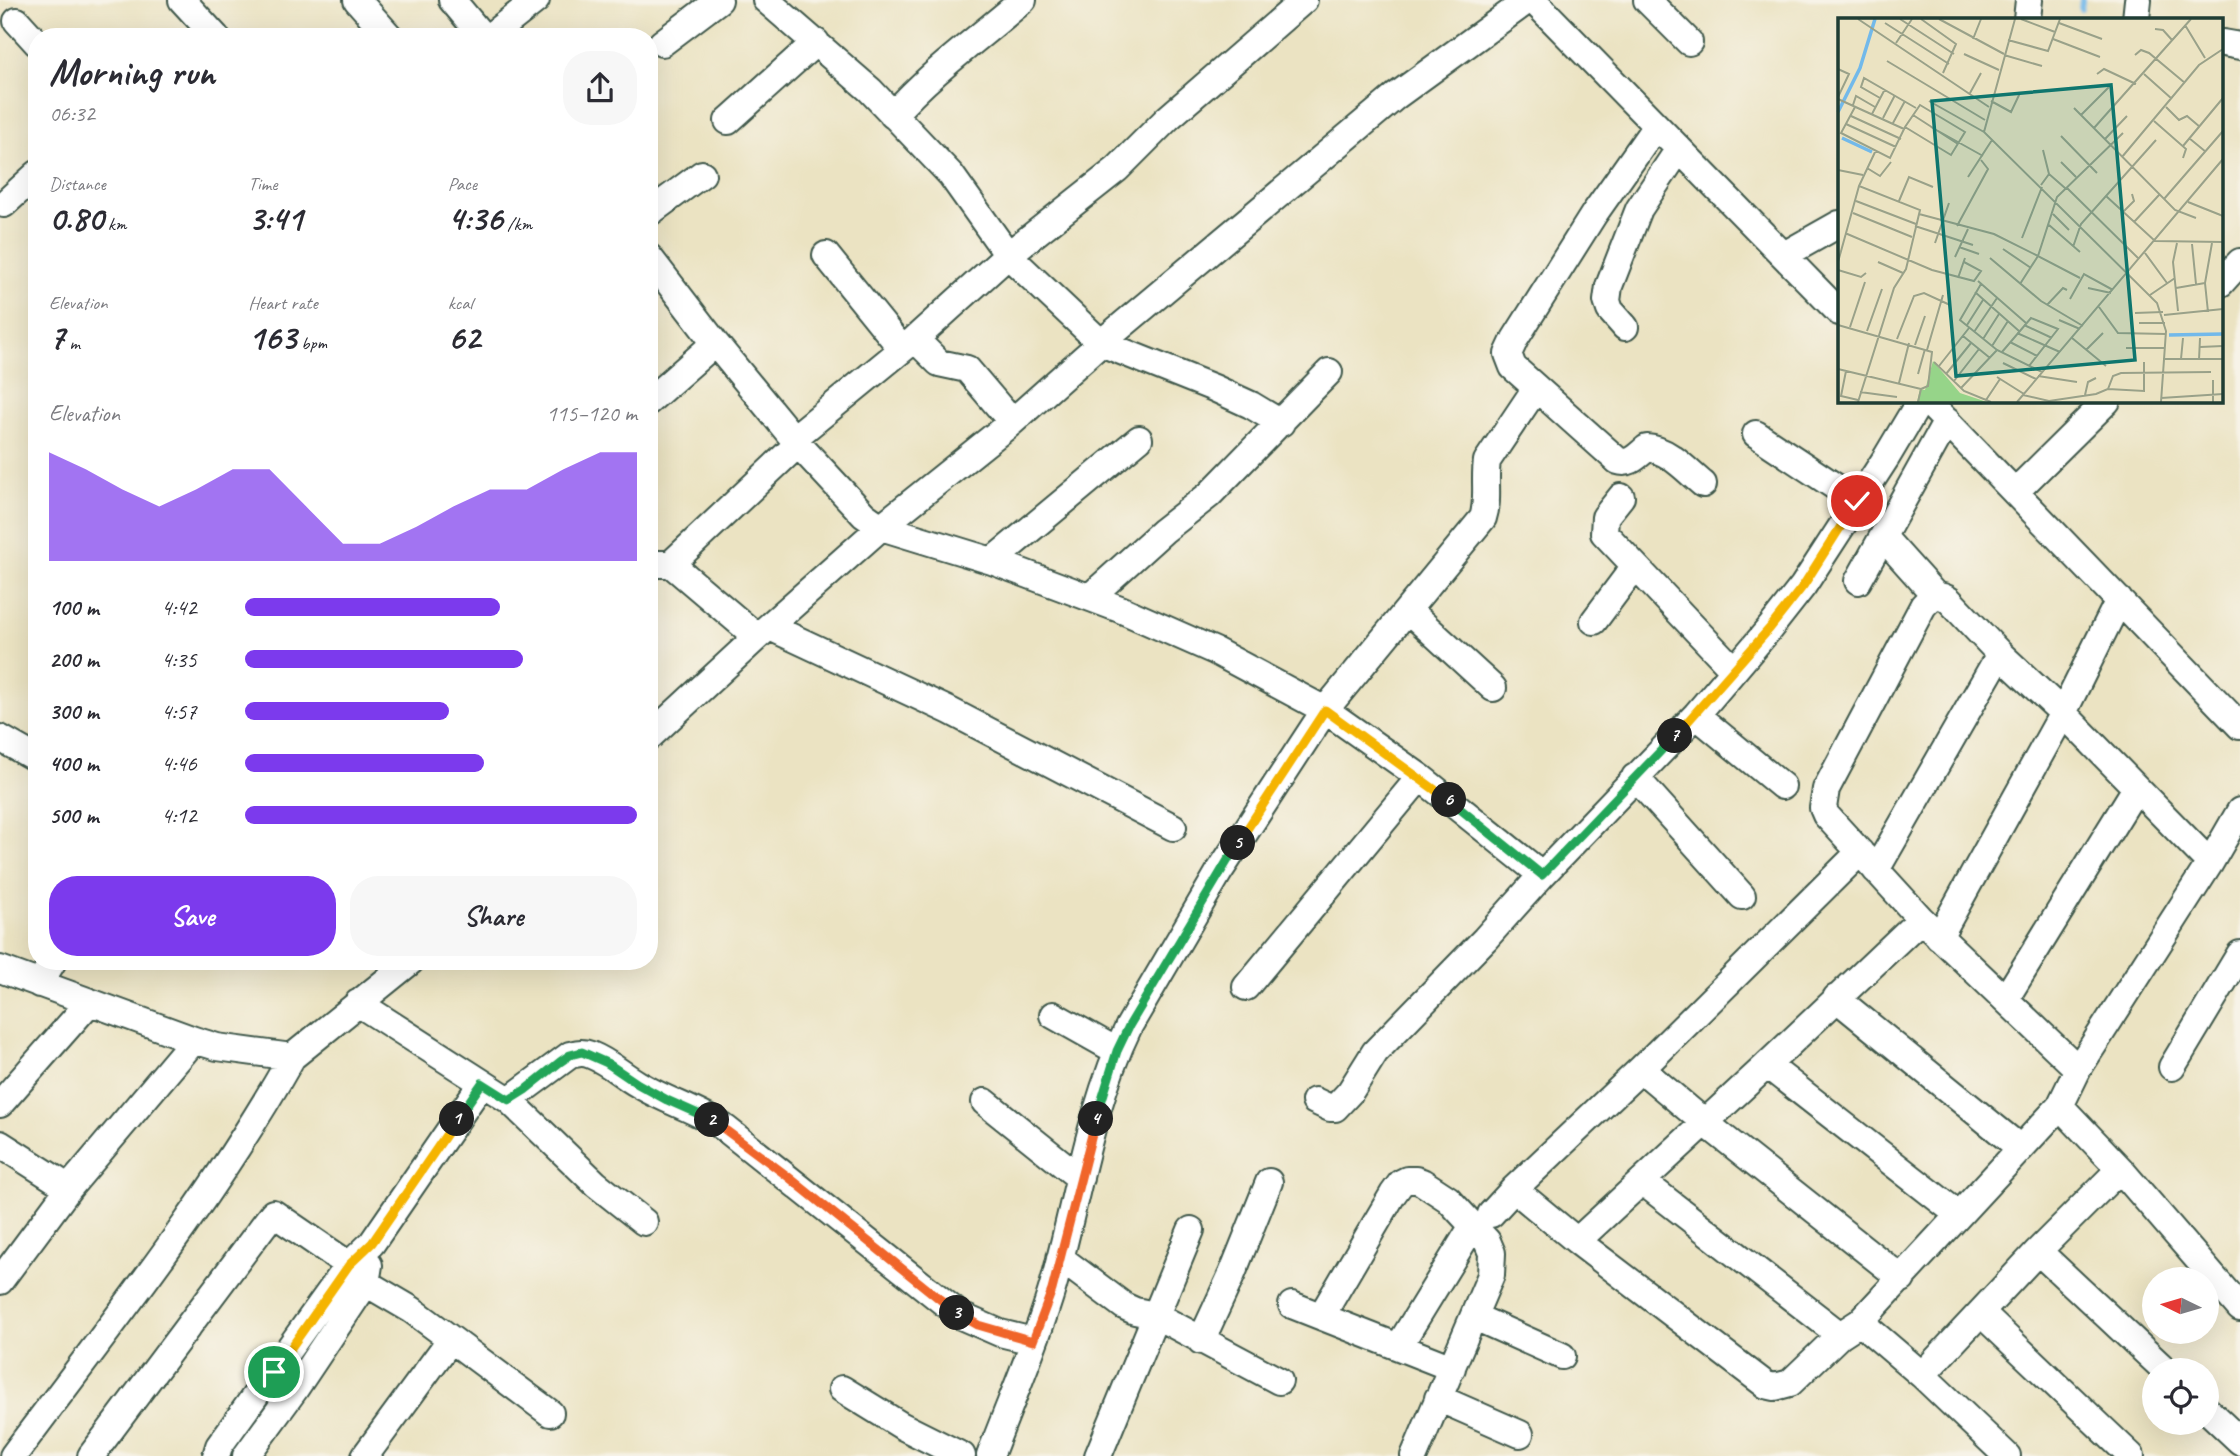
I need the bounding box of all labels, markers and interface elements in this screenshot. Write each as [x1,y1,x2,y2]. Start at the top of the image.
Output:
inset map [1838,18,2222,402]
text: Morning run [49,49,215,96]
button: share [563,51,637,125]
text: 06:32 [49,99,95,128]
text: Distance [49,172,106,196]
text: Time [248,172,277,196]
text: Pace [448,172,477,196]
text: 0.80 [49,196,103,241]
text: 3:41 [248,196,303,241]
text: 4:36 [448,196,503,241]
text: km [103,212,126,236]
text: /km [503,212,532,236]
text: Elevation [49,291,107,315]
text: Heart rate [248,291,318,315]
text: kcal [448,291,473,315]
text: 7 [49,315,65,360]
text: 163 [248,315,296,360]
text: 62 [448,315,480,360]
text: m [65,331,80,355]
text: bpm [296,331,327,355]
text: Elevation [49,399,120,428]
text: 115–120 m [546,399,637,428]
pin [1827,471,1887,531]
icon: check [1838,482,1876,520]
text: 100 m [49,593,99,622]
text: 4:42 [161,593,197,622]
text: 200 m [49,645,99,674]
text: 4:35 [161,645,197,674]
text: 300 m [49,697,99,726]
text: 4:57 [161,697,197,726]
pin: 7 [1658,718,1692,754]
text: 7 [1670,723,1679,747]
text: 400 m [49,749,99,778]
text: 4:46 [161,749,197,778]
pin: 6 [1432,782,1466,818]
text: 6 [1444,787,1453,811]
text: 500 m [49,801,98,830]
text: 4:12 [161,801,197,830]
pin: 5 [1220,826,1256,860]
text: 5 [1233,830,1242,854]
button: Save [49,876,336,956]
button: Share [350,876,637,956]
pin: 1 [440,1102,475,1136]
pin: 2 [694,1102,730,1138]
pin: 4 [1078,1102,1114,1136]
text: 1 [452,1106,461,1130]
text: 4 [1091,1106,1100,1130]
text: 2 [707,1107,716,1131]
north arrow [2142,1267,2219,1344]
map controls [2142,1267,2219,1435]
pin: 3 [940,1296,974,1330]
text: 3 [952,1300,961,1324]
pin [244,1342,304,1402]
icon: arrive [255,1353,293,1391]
button: locate [2142,1358,2219,1435]

